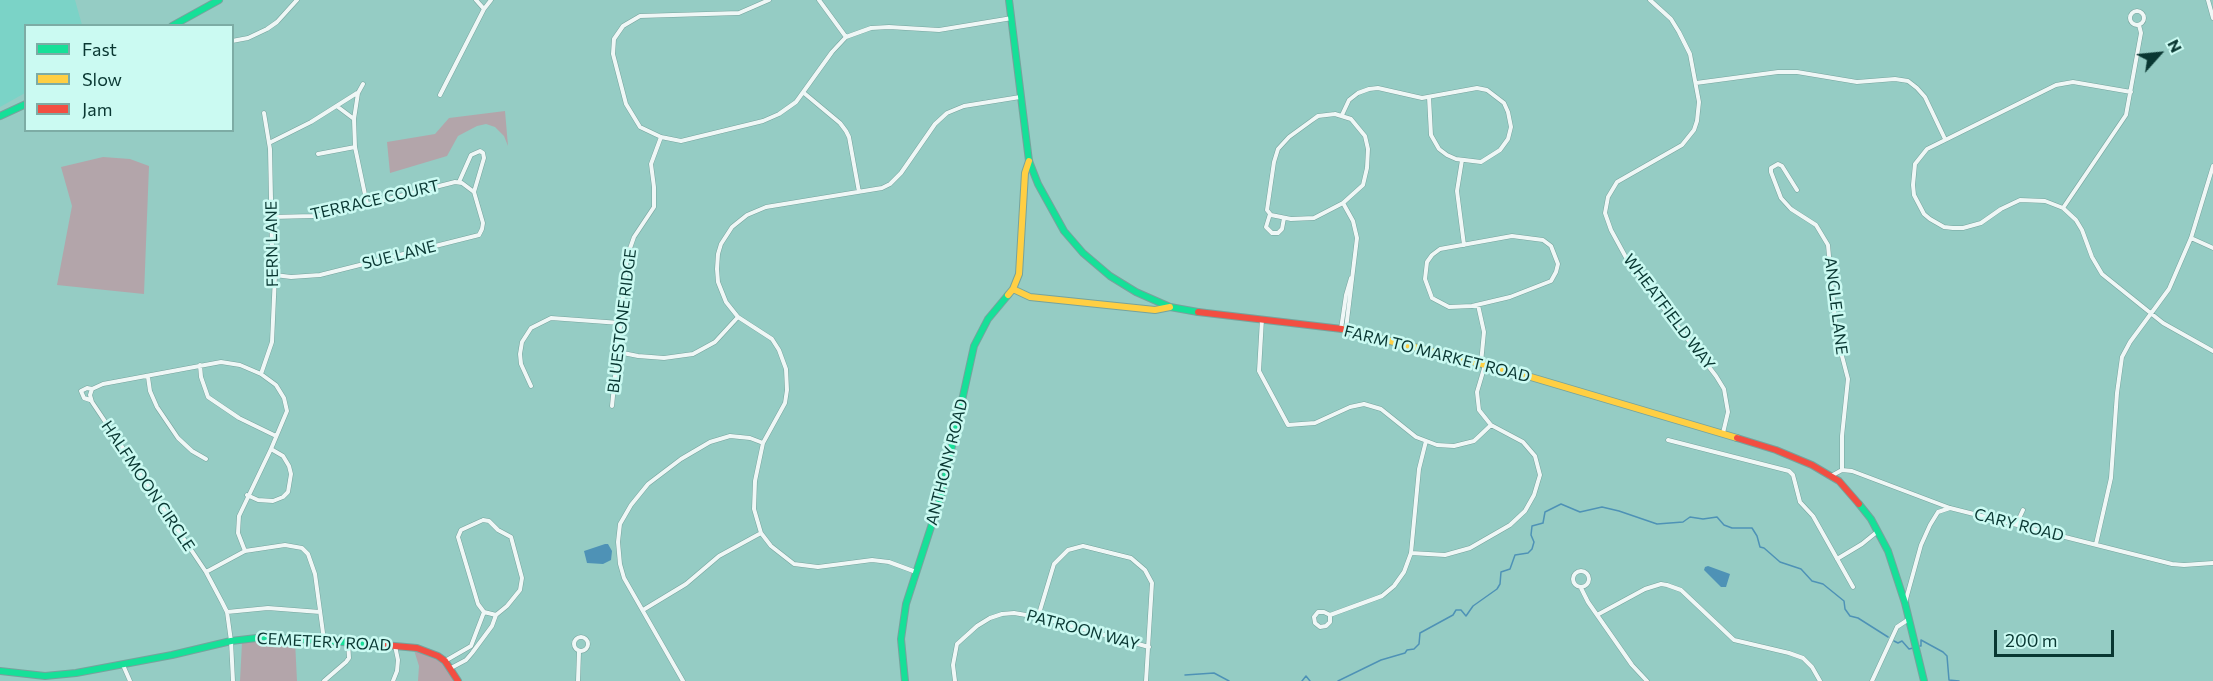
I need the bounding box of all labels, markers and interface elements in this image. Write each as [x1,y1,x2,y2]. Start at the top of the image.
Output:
legend [24,24,234,132]
north arrow [2129,24,2189,84]
text: N [2164,36,2187,55]
text: Fast [82,38,117,60]
text: Slow [82,68,122,90]
text: Jam [82,98,112,120]
street label: TERRACE COURT [309,176,441,224]
street label: FERN LANE [262,201,282,287]
street label: SUE LANE [360,237,438,273]
street label: BLUESTONE RIDGE [604,248,640,394]
street label: WHEATFIELD WAY [1619,250,1719,374]
street label: ANGLE LANE [1820,256,1852,356]
street label: FARM TO MARKET ROAD [1342,322,1532,386]
street label: ANTHONY ROAD [922,397,972,527]
street label: HALFMOON CIRCLE [97,417,199,555]
street label: CARY ROAD [1972,505,2066,545]
street label: PATROON WAY [1024,606,1142,654]
scale bar [1997,618,2117,656]
street label: CEMETERY ROAD [256,629,392,655]
text: 200 m [2005,629,2058,651]

